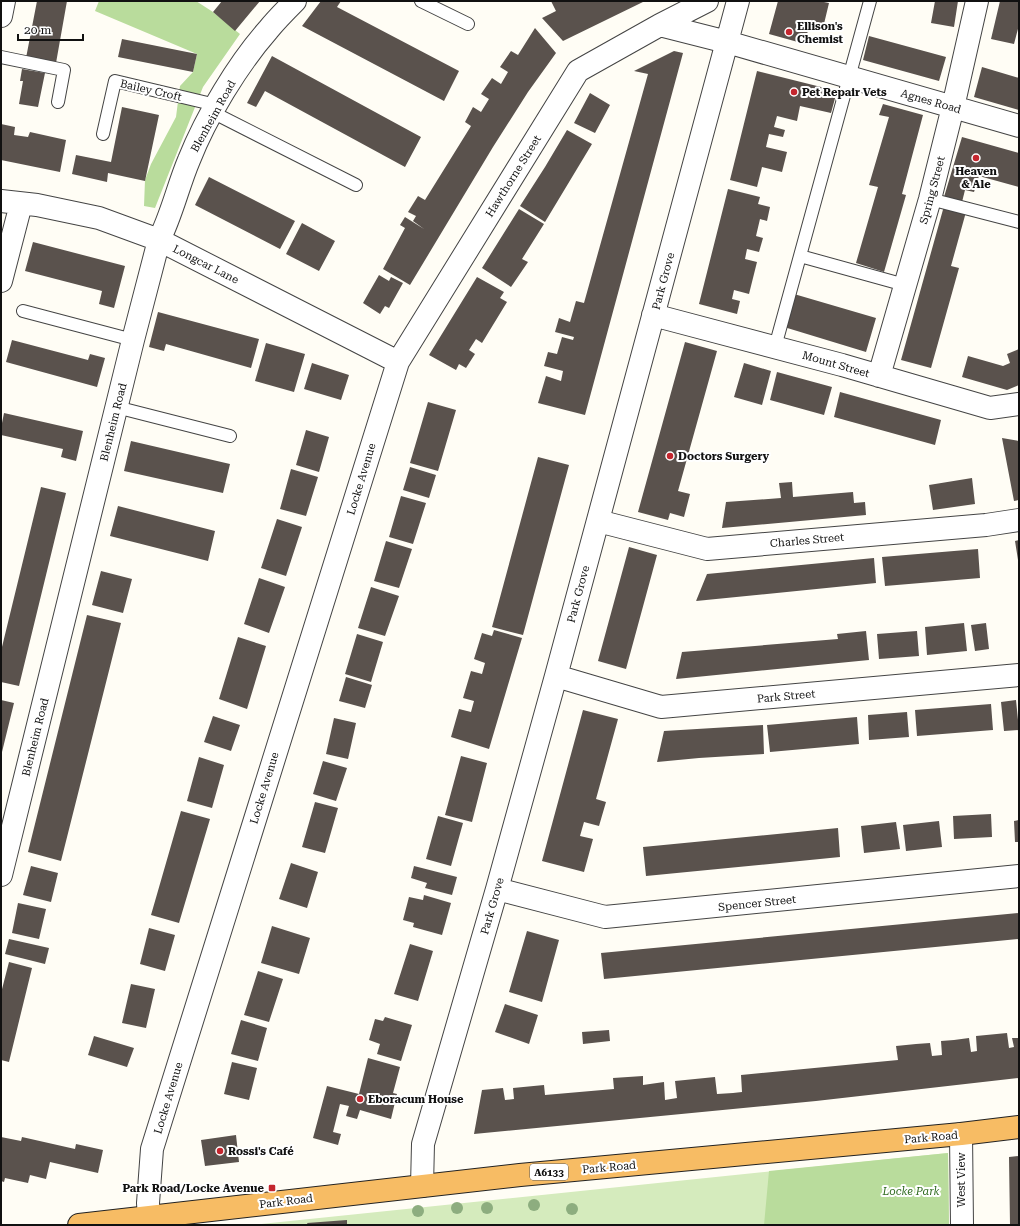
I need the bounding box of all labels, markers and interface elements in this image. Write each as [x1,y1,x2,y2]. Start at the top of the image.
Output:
scale bar [18,16,83,42]
place label: Ellison's Chemist [797,20,844,46]
text: 20 m [24,23,51,37]
marker: Ellison's Chemist [784,27,794,37]
street label: Bailey Croft [119,77,183,104]
street label: Blenheim Road [188,78,239,154]
place label: Pet Repair Vets [802,86,887,99]
marker: Pet Repair Vets [789,87,799,97]
street label: Agnes Road [899,87,963,116]
street label: Hawthorne Street [483,133,544,220]
marker: Heaven & Ale [971,153,981,163]
street label: Spring Street [917,155,948,226]
place label: Heaven & Ale [955,165,997,191]
street label: Longcar Lane [171,242,241,287]
street label: Park Grove [650,251,677,311]
street label: Mount Street [801,349,871,380]
street label: Blenheim Road [97,382,129,463]
street label: Locke Avenue [344,442,379,517]
place label: Doctors Surgery [678,450,770,463]
marker: Doctors Surgery [665,451,675,461]
street label: Charles Street [769,531,845,550]
street label: Park Grove [565,564,592,624]
street label: Park Street [756,687,816,706]
street label: Blenheim Road [19,697,51,778]
street label: Locke Avenue [247,751,282,826]
street label: Park Grove [478,876,507,936]
street label: Spencer Street [717,893,797,914]
street label: Locke Avenue [151,1061,186,1136]
place label: Eboracum House [368,1093,464,1106]
marker: Eboracum House [355,1094,365,1104]
street label: Park Road [904,1129,959,1146]
place label: Rossi's Café [228,1145,294,1158]
marker: Rossi's Café [215,1146,225,1156]
street label: West View [955,1152,968,1208]
street label: Park Road [582,1159,637,1176]
road number: A6133 [530,1164,568,1180]
place label: Park Road/Locke Avenue [122,1182,265,1195]
marker: Park Road/Locke Avenue [267,1183,277,1193]
park label: Locke Park [881,1185,940,1198]
street label: Park Road [258,1192,314,1211]

